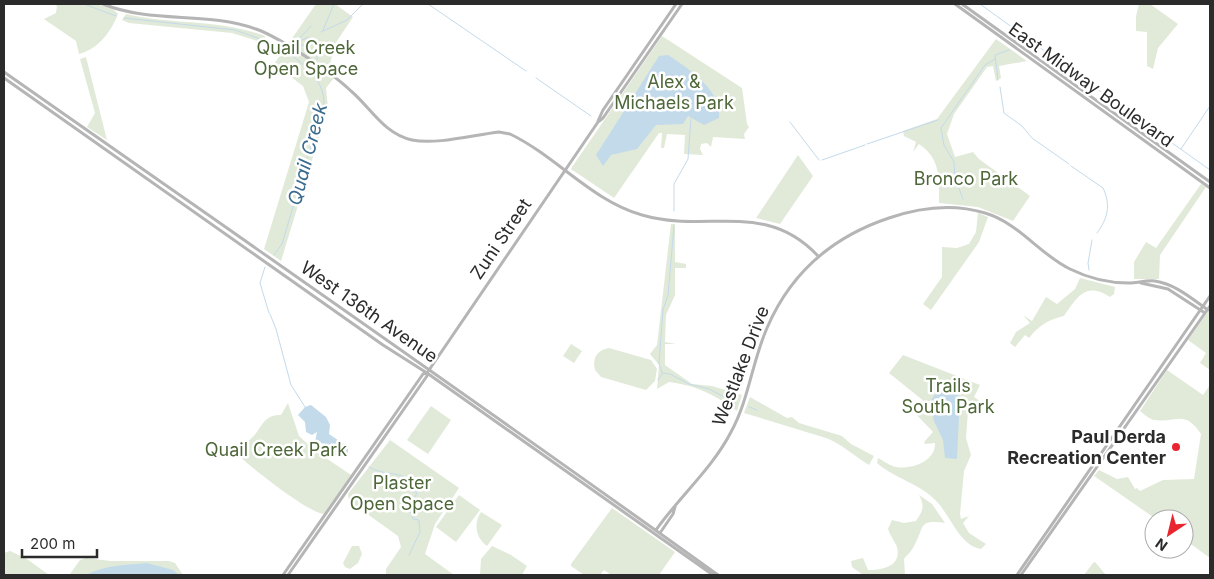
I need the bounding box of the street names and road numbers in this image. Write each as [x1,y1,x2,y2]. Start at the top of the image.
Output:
street label: East Midway Boulevard [1005,18,1178,151]
street label: Zuni Street [466,194,535,283]
street label: West 136th Avenue [297,256,442,367]
street label: Westlake Drive [708,303,773,429]

